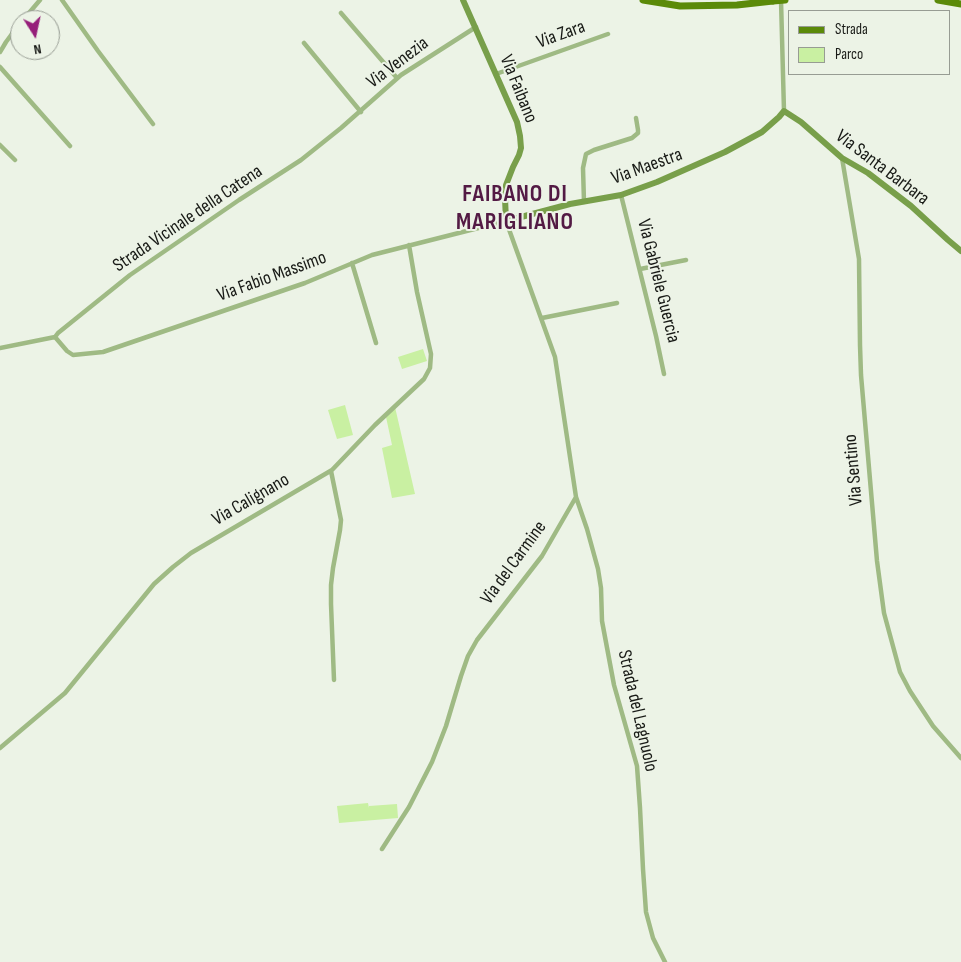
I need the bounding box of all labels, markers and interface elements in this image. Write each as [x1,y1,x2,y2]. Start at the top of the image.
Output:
north arrow [10,10,60,60]
legend [788,10,951,75]
street label: Via Zara [534,16,588,54]
text: Strada [835,20,868,39]
street label: Via Venezia [363,32,433,94]
text: N [32,40,43,58]
text: Parco [835,45,863,64]
street label: Via Faibano [494,52,542,126]
street label: Via Santa Barbara [831,125,933,211]
street label: Via Maestra [608,144,686,190]
street label: Strada Vicinale della Catena [109,161,267,277]
district label: FAIBANO DI MARIGLIANO [455,181,575,237]
street label: Via Gabriele Guercia [632,217,684,345]
street label: Via Fabio Massimo [214,247,330,307]
street label: Via Sentino [840,433,868,507]
street label: Via Calignano [208,469,294,531]
street label: Via del Carmine [476,517,552,609]
street label: Strada del Lagnuolo [612,648,662,774]

